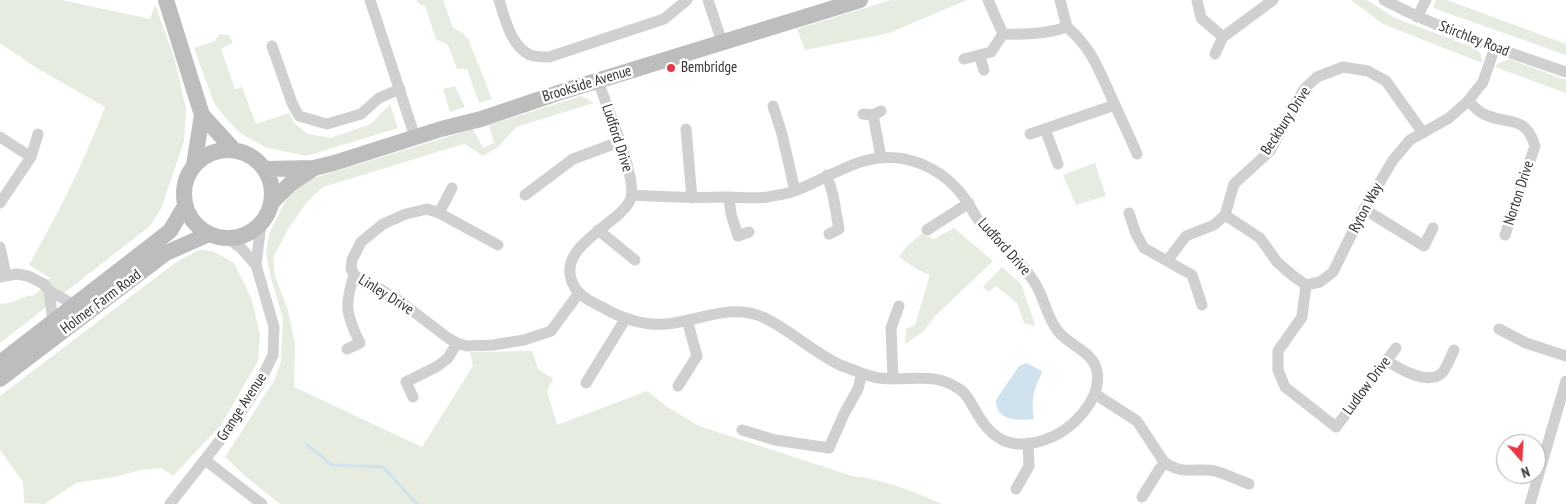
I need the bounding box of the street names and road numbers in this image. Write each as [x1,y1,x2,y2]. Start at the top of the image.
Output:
street label: Stirchley Road [1436,17,1512,61]
street label: Brookside Avenue [540,62,634,106]
street label: Beckbury Drive [1257,84,1315,158]
street label: Ludford Drive [598,102,636,174]
street label: Norton Drive [1500,159,1538,227]
street label: Ryton Way [1345,180,1387,236]
street label: Ludford Drive [974,215,1034,279]
street label: Holmer Farm Road [57,266,145,338]
street label: Linley Drive [355,271,417,319]
street label: Ludlow Drive [1339,353,1395,419]
street label: Grange Avenue [213,369,271,445]

